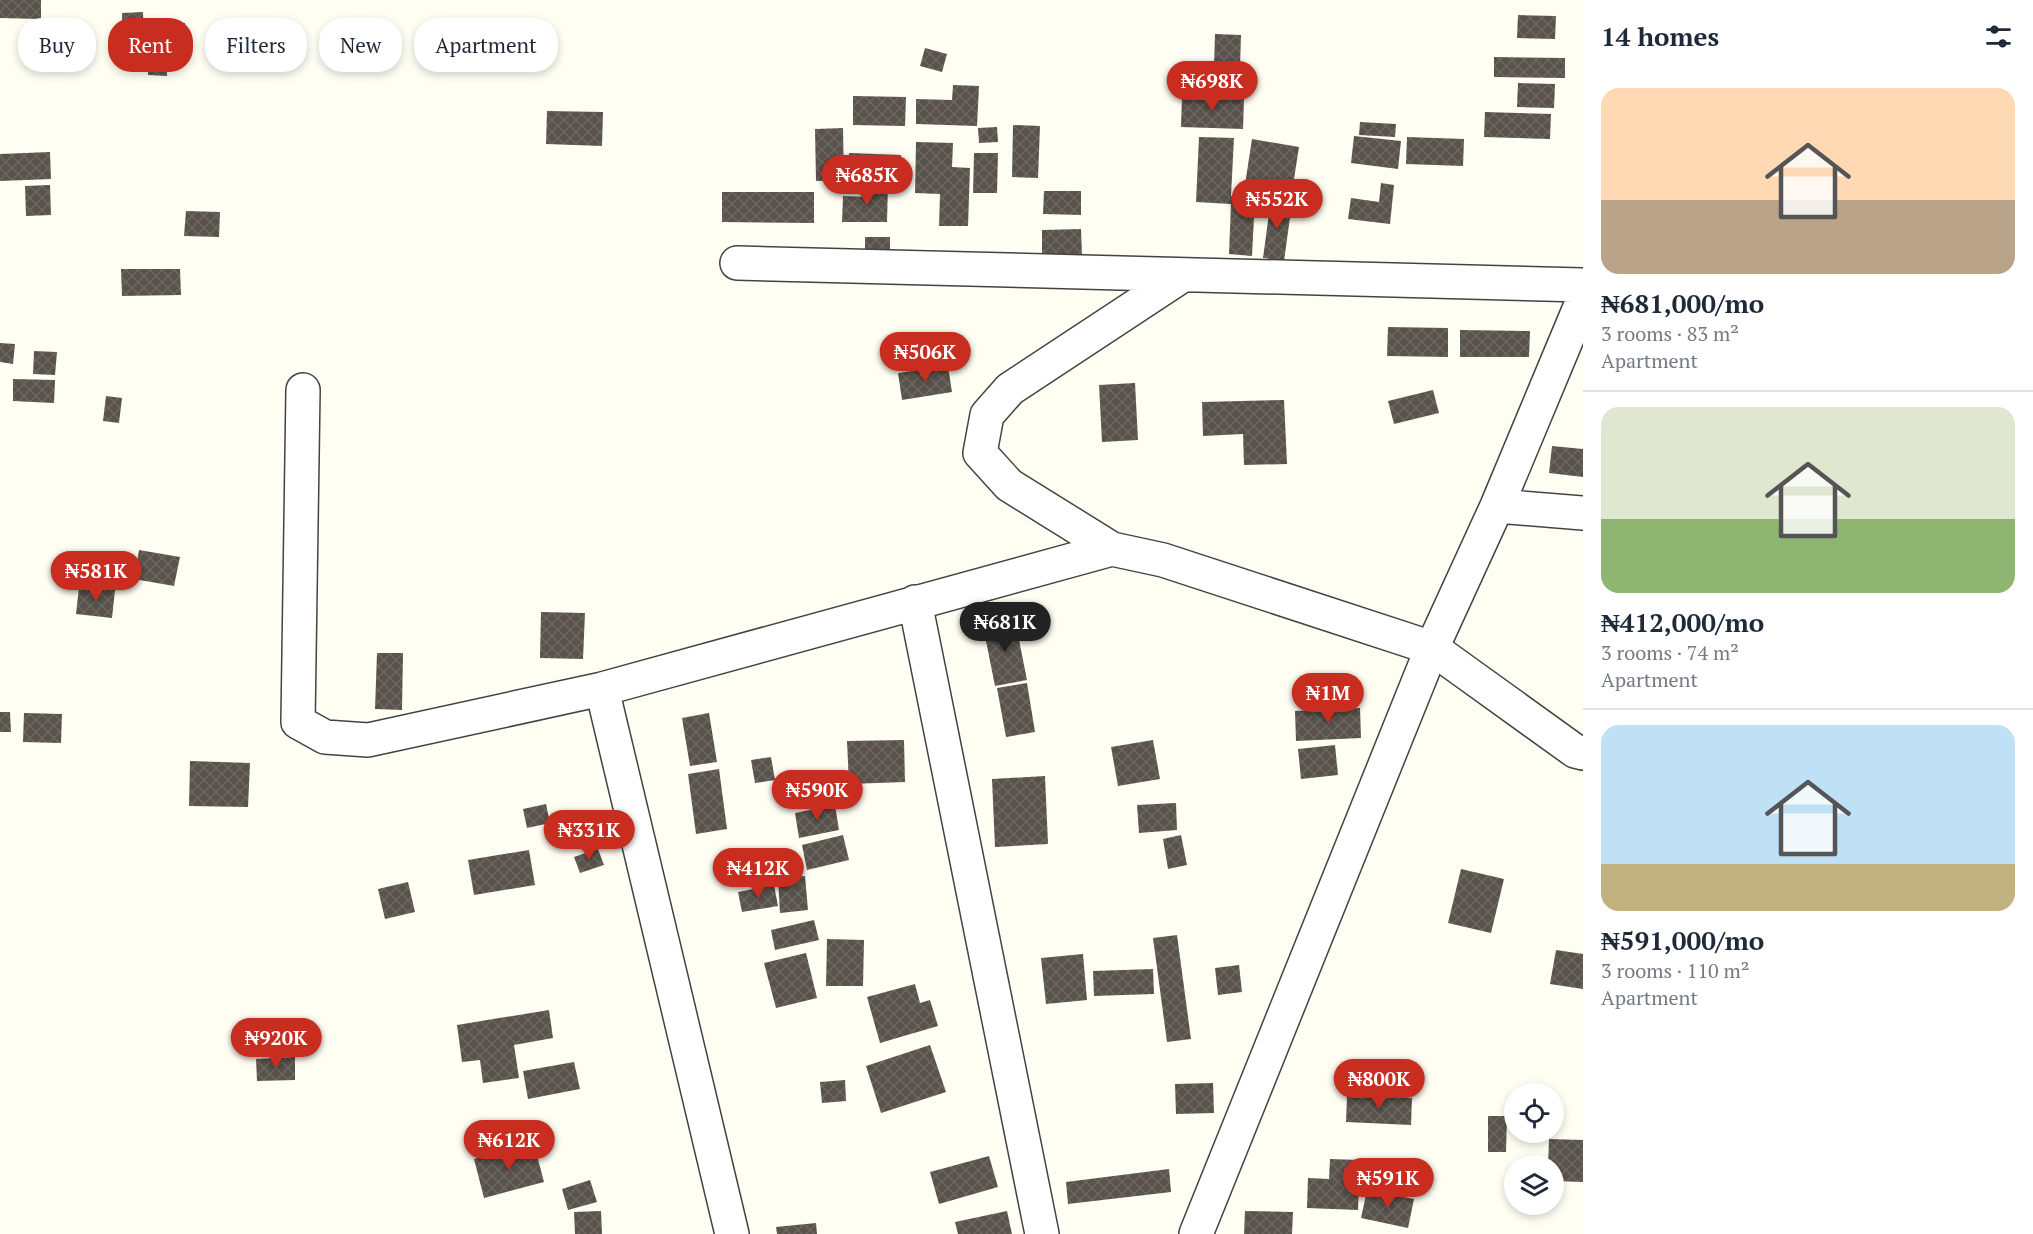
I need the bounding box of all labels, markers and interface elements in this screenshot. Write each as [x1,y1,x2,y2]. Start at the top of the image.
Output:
chip: Buy [18,18,96,72]
chip: Rent [108,18,193,72]
chip: Filters [205,18,307,72]
chip: New [319,18,402,72]
chip: Apartment [414,18,558,72]
text: 14 homes [1601,19,1719,53]
icon: filters [1982,20,2015,53]
pin: ₦698K [1170,61,1254,112]
text: ₦698K [1181,67,1243,94]
icon: home [1754,127,1862,235]
pin: ₦685K [825,155,909,206]
text: ₦685K [836,161,898,188]
pin: ₦552K [1235,179,1319,230]
text: ₦552K [1246,185,1308,212]
text: ₦681,000/mo [1601,286,1764,320]
text: 3 rooms · 83 m² [1601,320,1739,347]
pin: ₦506K [883,332,967,383]
text: ₦506K [894,338,956,365]
text: Apartment [1601,347,1698,374]
icon: home [1754,446,1862,554]
pin: ₦581K [54,551,138,602]
text: ₦581K [65,557,127,584]
pin: ₦681K [963,602,1047,653]
text: ₦412,000/mo [1601,605,1764,639]
text: ₦681K [974,608,1036,635]
text: 3 rooms · 74 m² [1601,639,1739,666]
text: Apartment [1601,666,1698,693]
pin: ₦1M [1299,673,1357,724]
text: ₦1M [1306,679,1350,706]
icon: home [1754,764,1862,872]
pin: ₦590K [775,770,859,821]
text: ₦590K [786,776,848,803]
pin: ₦331K [547,810,631,861]
text: ₦331K [558,816,620,843]
pin: ₦412K [716,848,800,899]
text: ₦412K [727,854,789,881]
text: ₦591,000/mo [1601,923,1764,957]
text: 3 rooms · 110 m² [1601,957,1749,984]
text: Apartment [1601,984,1698,1011]
pin: ₦920K [234,1018,318,1069]
text: ₦920K [245,1024,307,1051]
pin: ₦800K [1337,1059,1421,1110]
text: ₦800K [1348,1065,1410,1092]
map controls [1504,1083,1564,1215]
button: locate [1504,1083,1564,1143]
pin: ₦612K [467,1120,551,1171]
text: ₦612K [478,1126,540,1153]
button: layers [1504,1155,1564,1215]
pin: ₦591K [1346,1158,1430,1209]
text: ₦591K [1357,1164,1419,1191]

